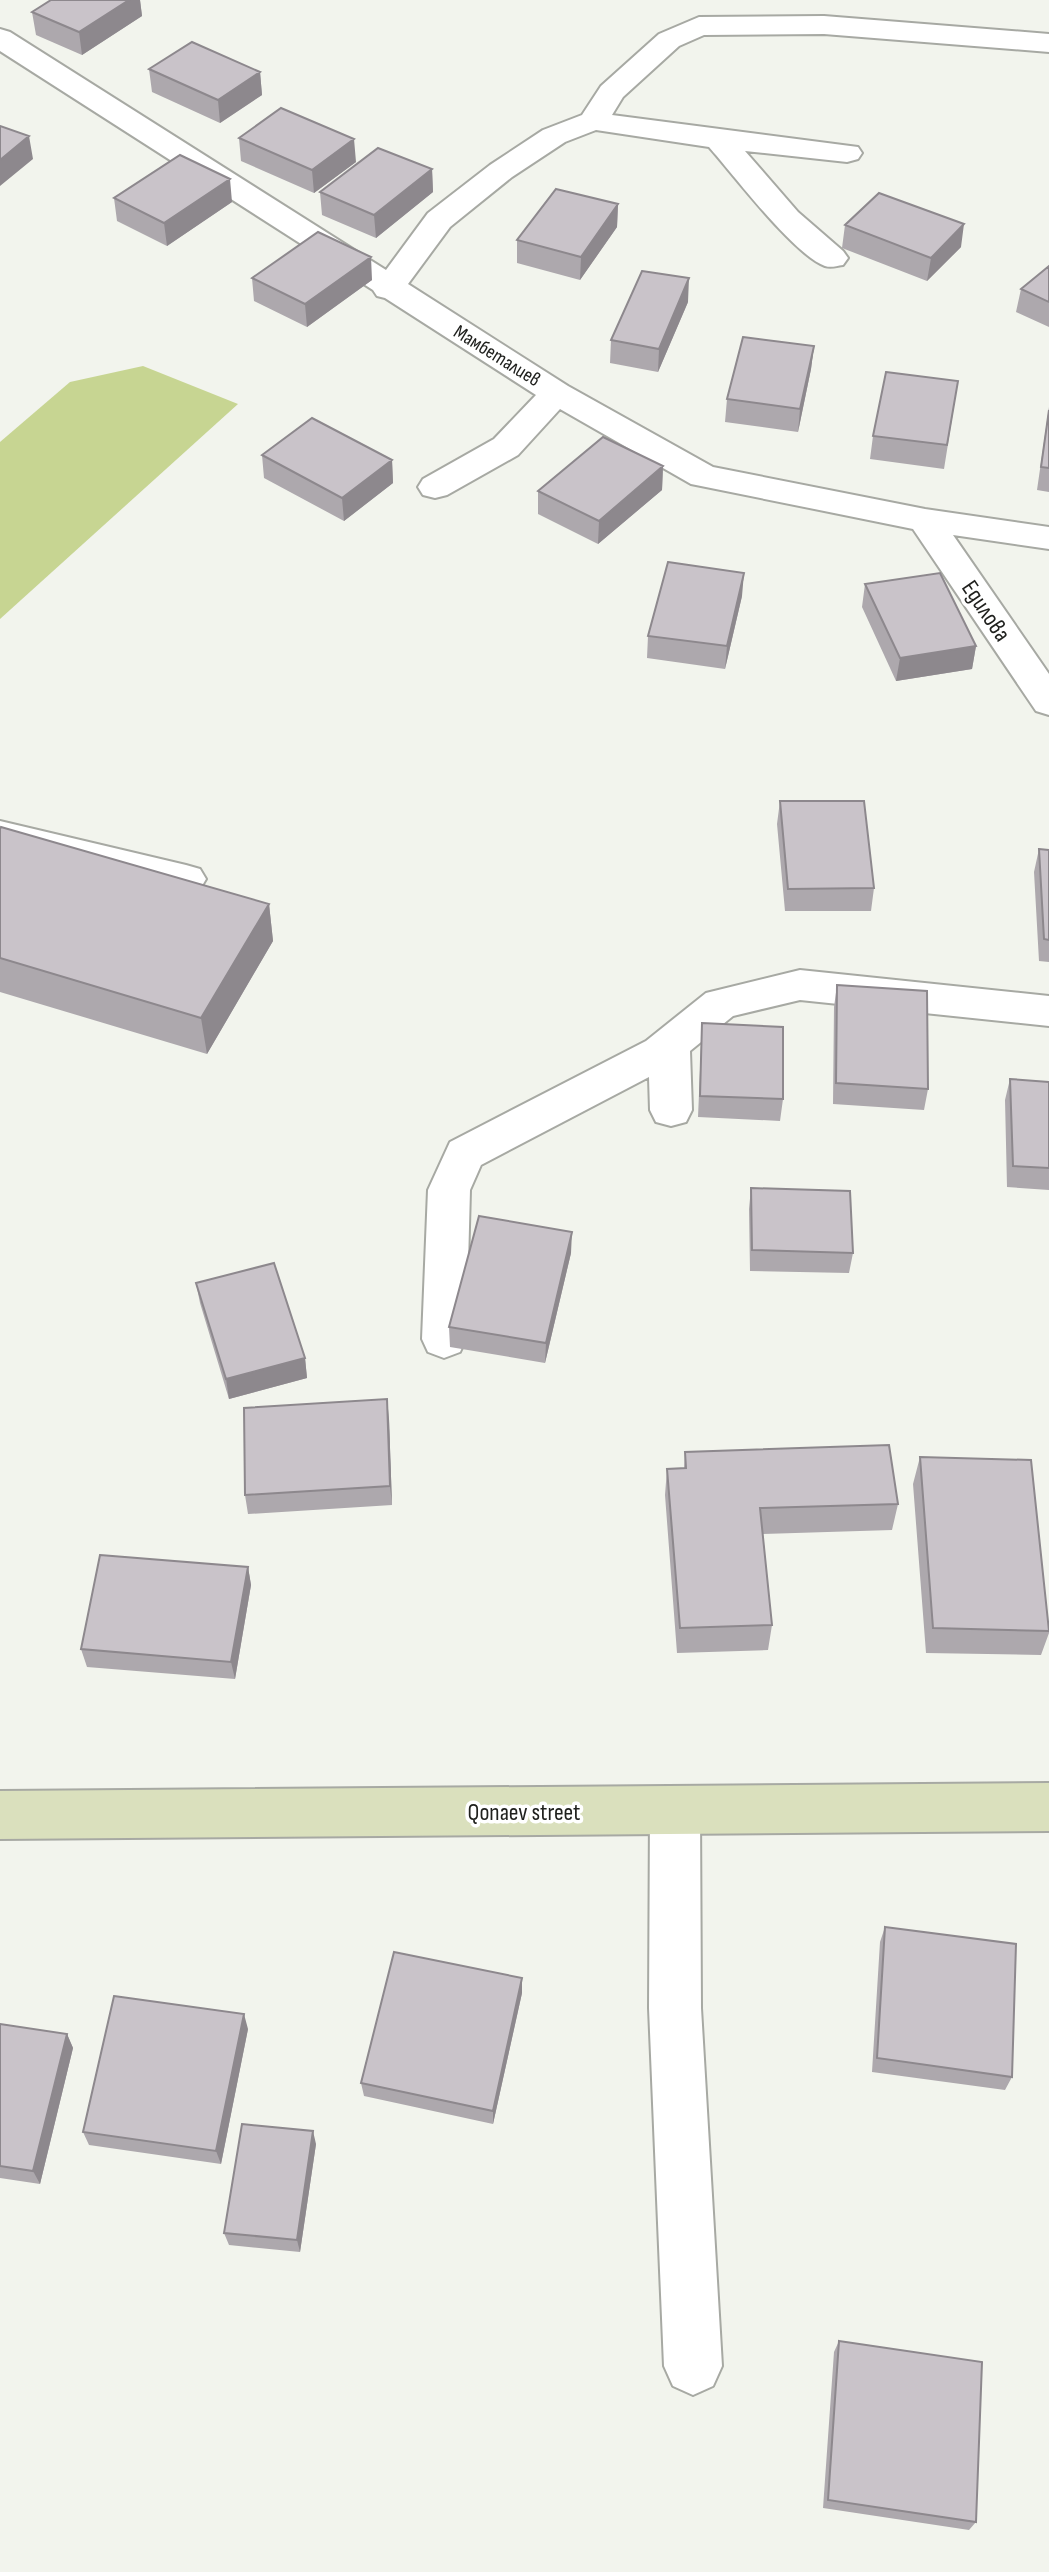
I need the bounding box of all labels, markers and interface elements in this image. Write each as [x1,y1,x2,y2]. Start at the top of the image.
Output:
street label: Мамбеталиев [449,320,545,392]
street label: Едилова [955,575,1017,647]
street label: Qonaev street [468,1798,580,1827]

